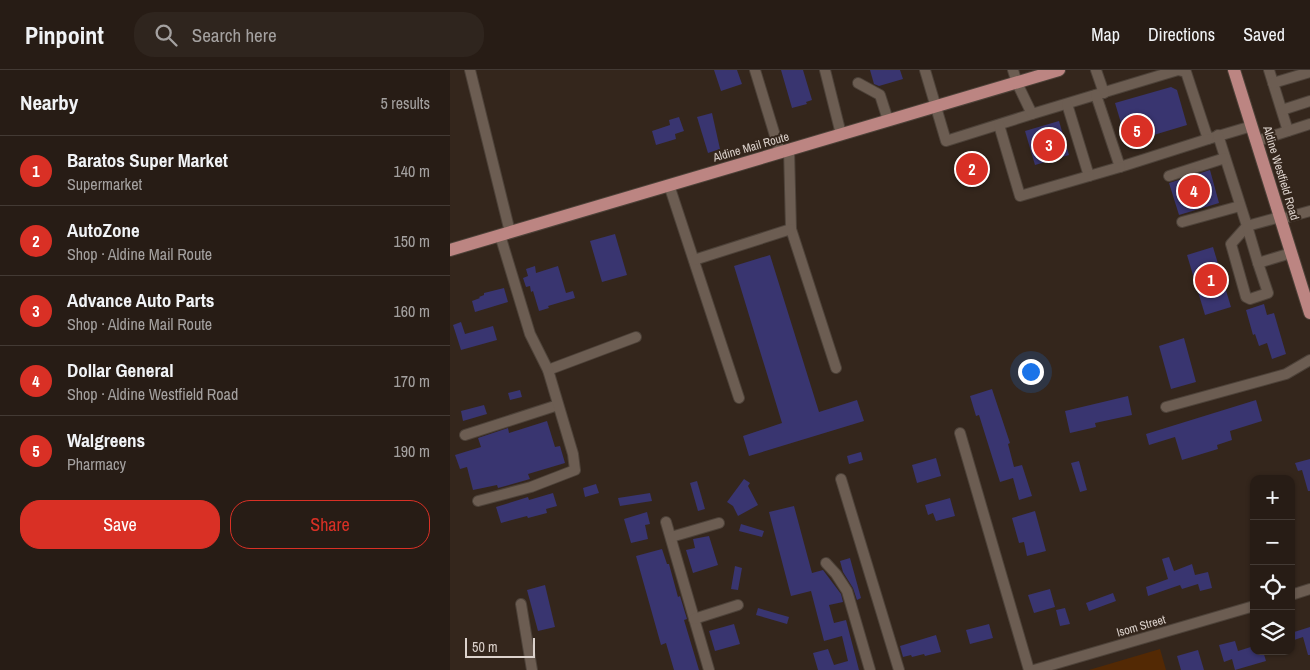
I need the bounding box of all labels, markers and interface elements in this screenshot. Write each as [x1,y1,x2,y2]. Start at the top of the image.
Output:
search box [134,12,484,57]
text: Pinpoint [25,19,104,51]
icon: search [152,21,180,49]
text: Search here [192,22,277,48]
text: Map [1091,22,1120,47]
text: Directions [1148,22,1215,47]
text: Saved [1243,22,1285,47]
text: Nearby [20,88,78,117]
text: 5 results [380,92,430,114]
pin: 5 [1121,112,1153,150]
street label: Aldine Westfield Road [1259,123,1303,222]
pin: 3 [1033,126,1065,164]
street label: Aldine Mail Route [710,129,791,166]
text: Baratos Super Market [67,147,228,173]
pin: 2 [956,150,988,188]
text: 1 [32,160,40,182]
text: 140 m [394,160,430,182]
pin: 4 [1178,172,1210,210]
text: Supermarket [67,173,142,195]
text: AutoZone [67,217,140,243]
text: 2 [32,230,40,252]
text: 150 m [394,230,430,252]
text: Shop · Aldine Mail Route [67,243,212,265]
pin: 1 [1195,261,1227,299]
text: Advance Auto Parts [67,287,214,313]
text: 3 [32,300,40,322]
text: 160 m [394,300,430,322]
text: Shop · Aldine Mail Route [67,313,212,335]
text: Dollar General [67,357,174,383]
your location [1018,359,1044,385]
text: 4 [32,370,40,392]
text: 170 m [394,370,430,392]
text: Shop · Aldine Westfield Road [67,383,238,405]
text: Walgreens [67,427,145,453]
text: 5 [32,440,40,462]
text: 190 m [394,440,430,462]
text: Pharmacy [67,453,126,475]
map controls [1250,475,1295,655]
button: + [1250,475,1295,520]
button: Save [20,500,220,549]
button: Share [230,500,430,549]
button: − [1250,520,1295,565]
button: locate [1250,565,1295,610]
button: layers [1250,610,1295,655]
street label: Isom Street [1115,611,1168,641]
scale bar [465,635,535,658]
text: 50 m [472,638,498,656]

